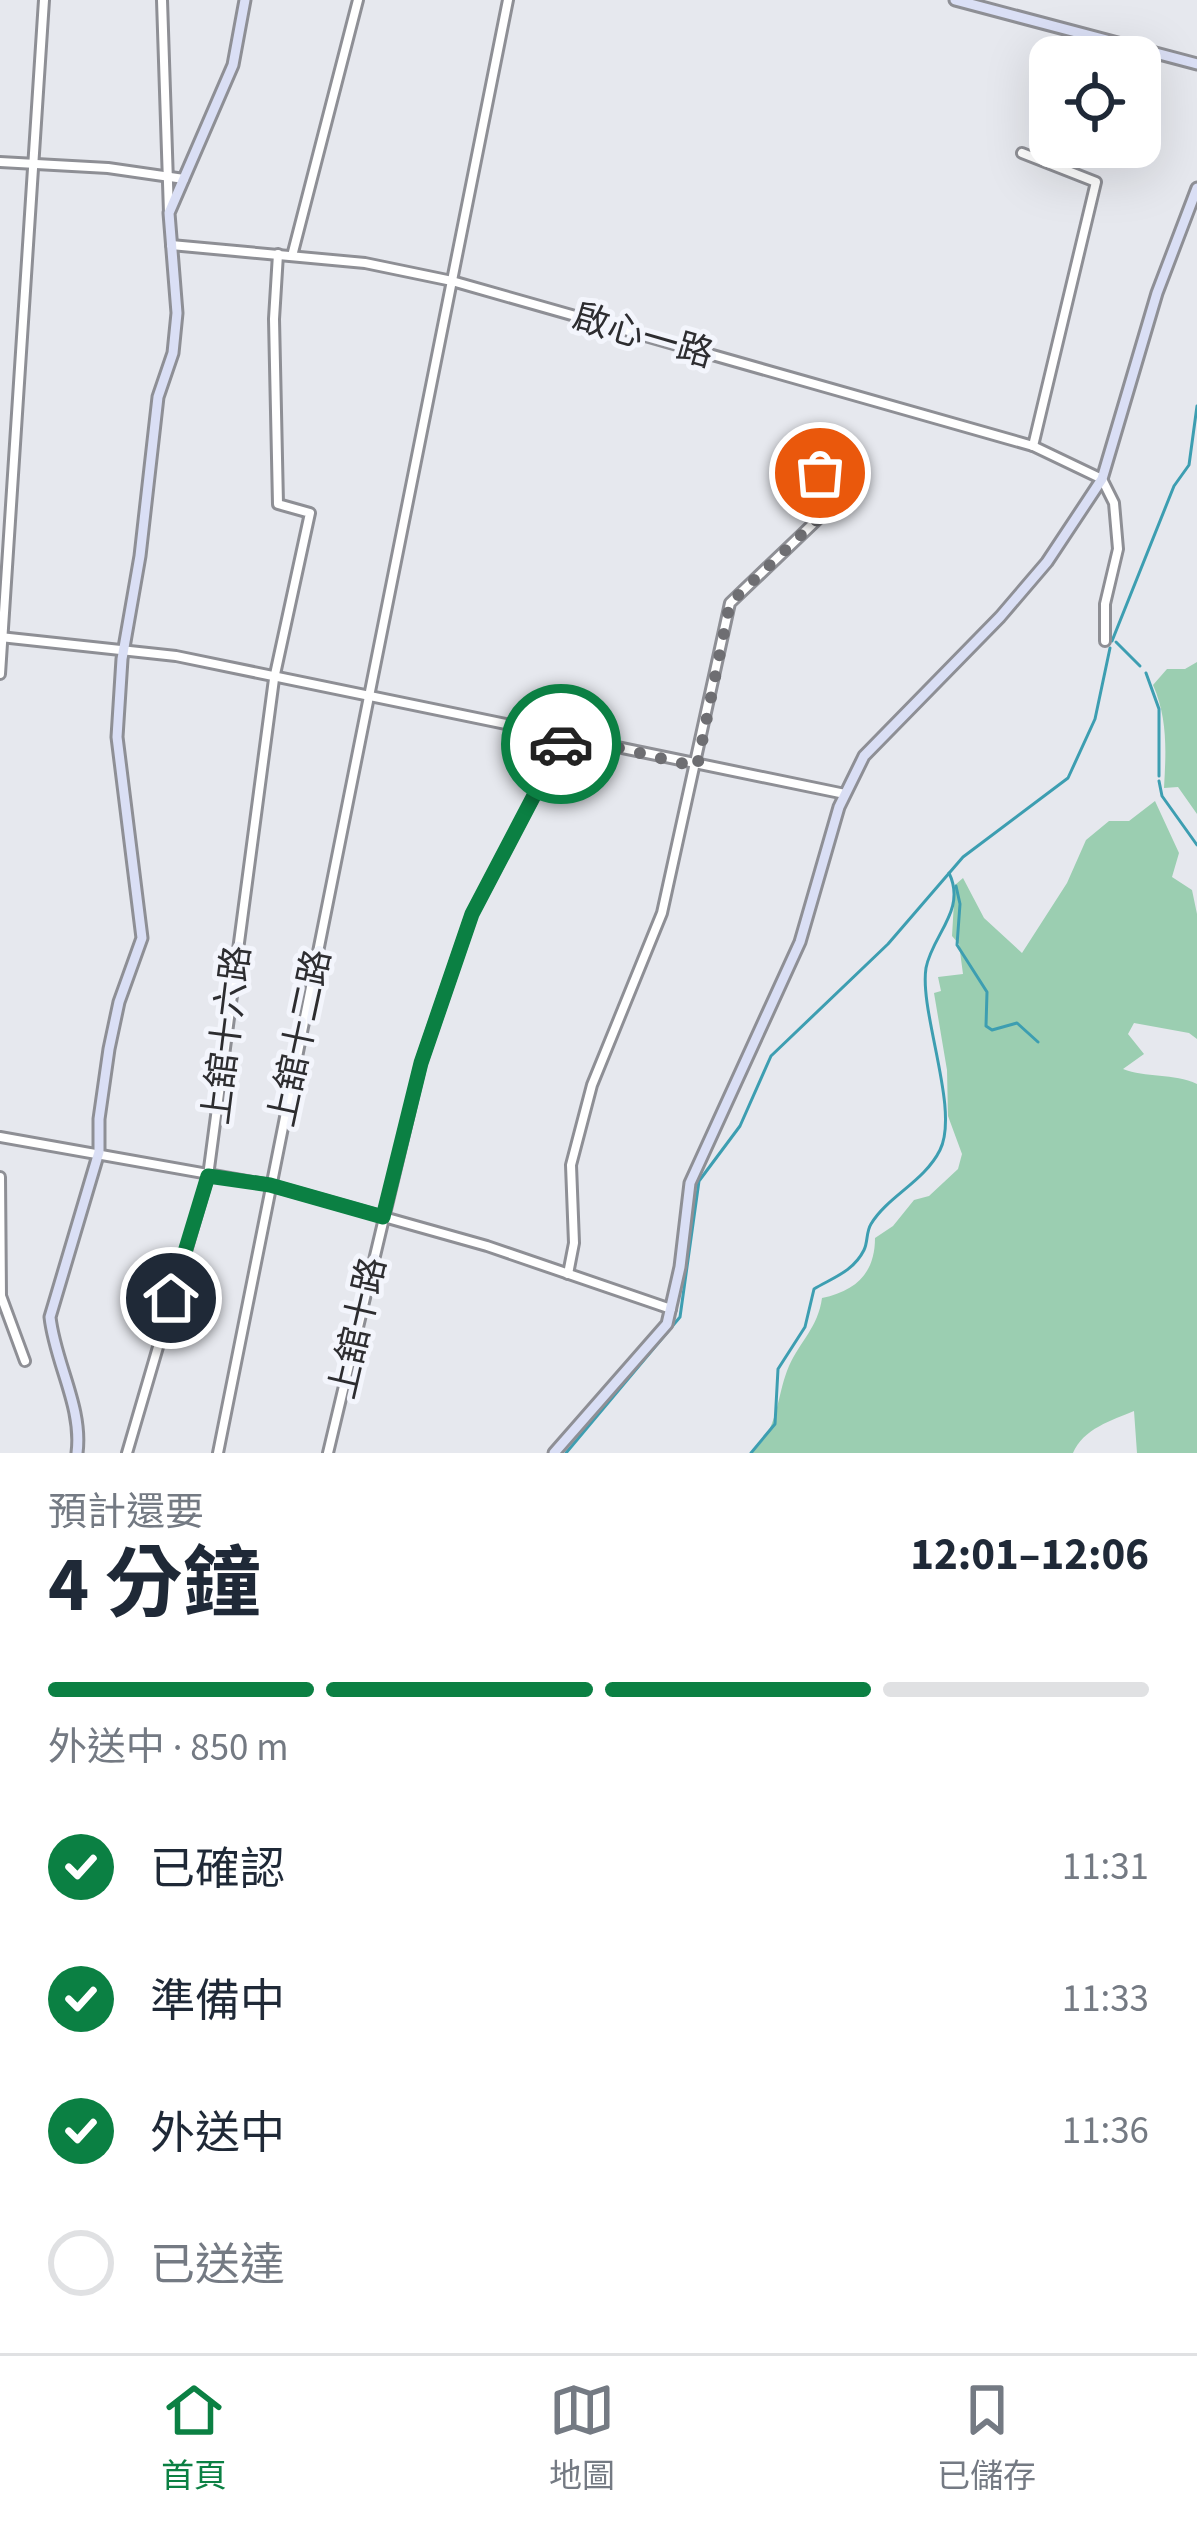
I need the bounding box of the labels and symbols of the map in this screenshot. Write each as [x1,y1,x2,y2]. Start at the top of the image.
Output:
street label: 啟心一路 [567,292,719,380]
pin [769,422,871,524]
courier [501,684,621,804]
street label: 上舘十六路 [191,943,263,1127]
street label: 上舘十二路 [256,945,344,1131]
pin [120,1247,222,1349]
street label: 上舘十路 [317,1252,399,1404]

